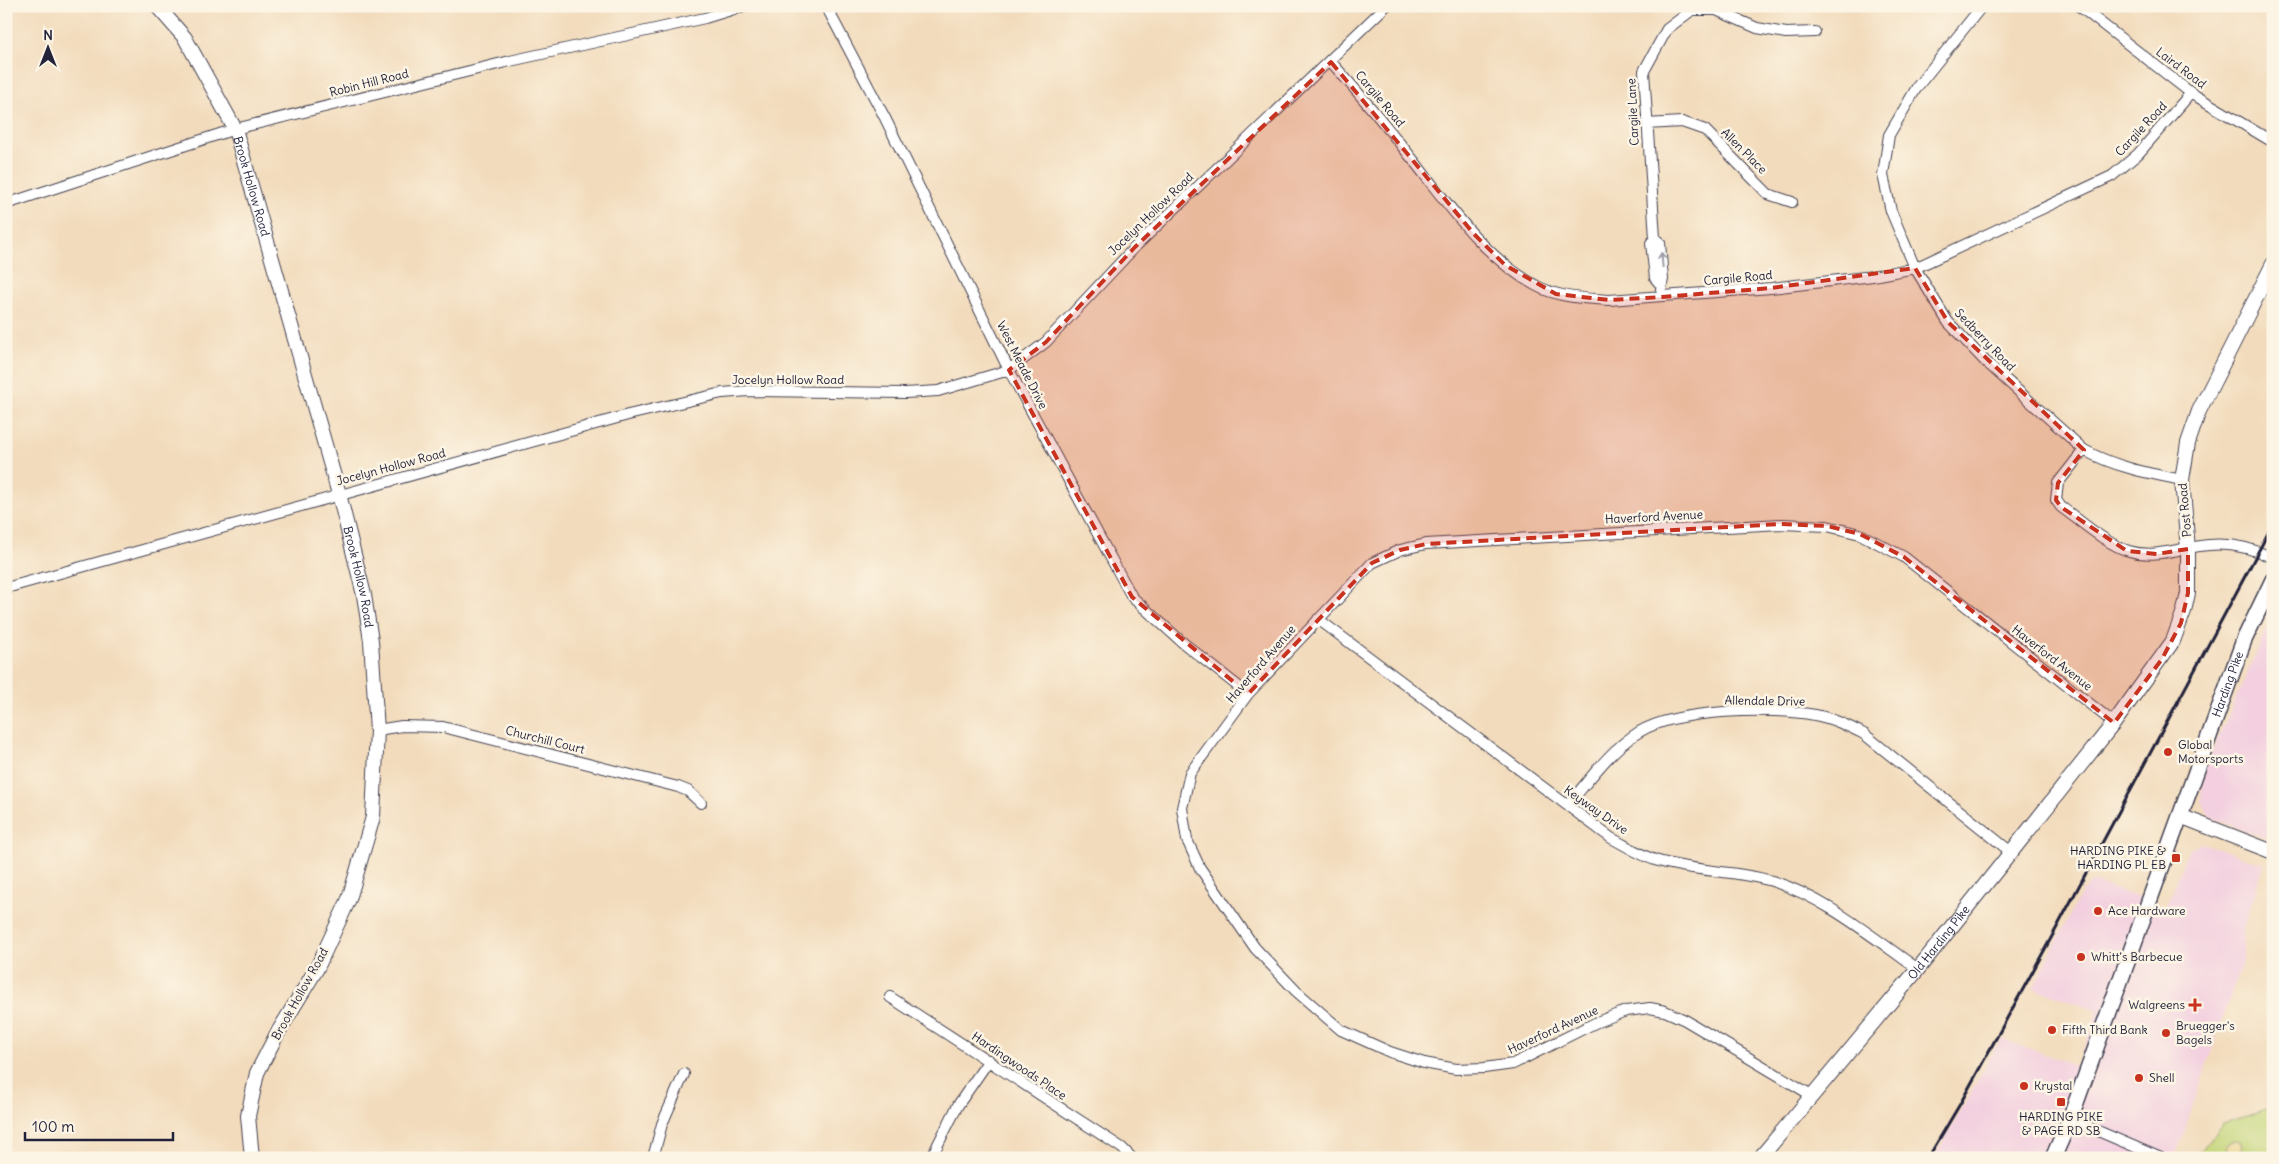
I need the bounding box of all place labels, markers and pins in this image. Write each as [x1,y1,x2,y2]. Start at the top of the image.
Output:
place label: Global Motorsports [2178,737,2243,766]
marker: Global Motorsports [2162,746,2174,758]
place label: HARDING PIKE & HARDING PL EB [2070,843,2166,872]
marker: HARDING PIKE & HARDING PL EB [2170,852,2182,864]
place label: Ace Hardware [2108,903,2186,918]
marker: Ace Hardware [2092,905,2104,917]
place label: Whitt's Barbecue [2091,949,2182,964]
marker: Whitt's Barbecue [2075,951,2087,963]
place label: Walgreens [2128,997,2185,1012]
marker: Walgreens [2189,999,2201,1011]
place label: Bruegger's Bagels [2176,1018,2235,1047]
place label: Fifth Third Bank [2062,1022,2148,1037]
marker: Fifth Third Bank [2046,1024,2058,1036]
marker: Bruegger's Bagels [2160,1027,2172,1039]
place label: Shell [2149,1070,2174,1085]
marker: Shell [2133,1072,2145,1084]
place label: Krystal [2034,1078,2072,1093]
marker: Krystal [2018,1080,2030,1092]
marker: HARDING PIKE & PAGE RD SB [2055,1096,2067,1108]
place label: HARDING PIKE & PAGE RD SB [2019,1109,2103,1138]

